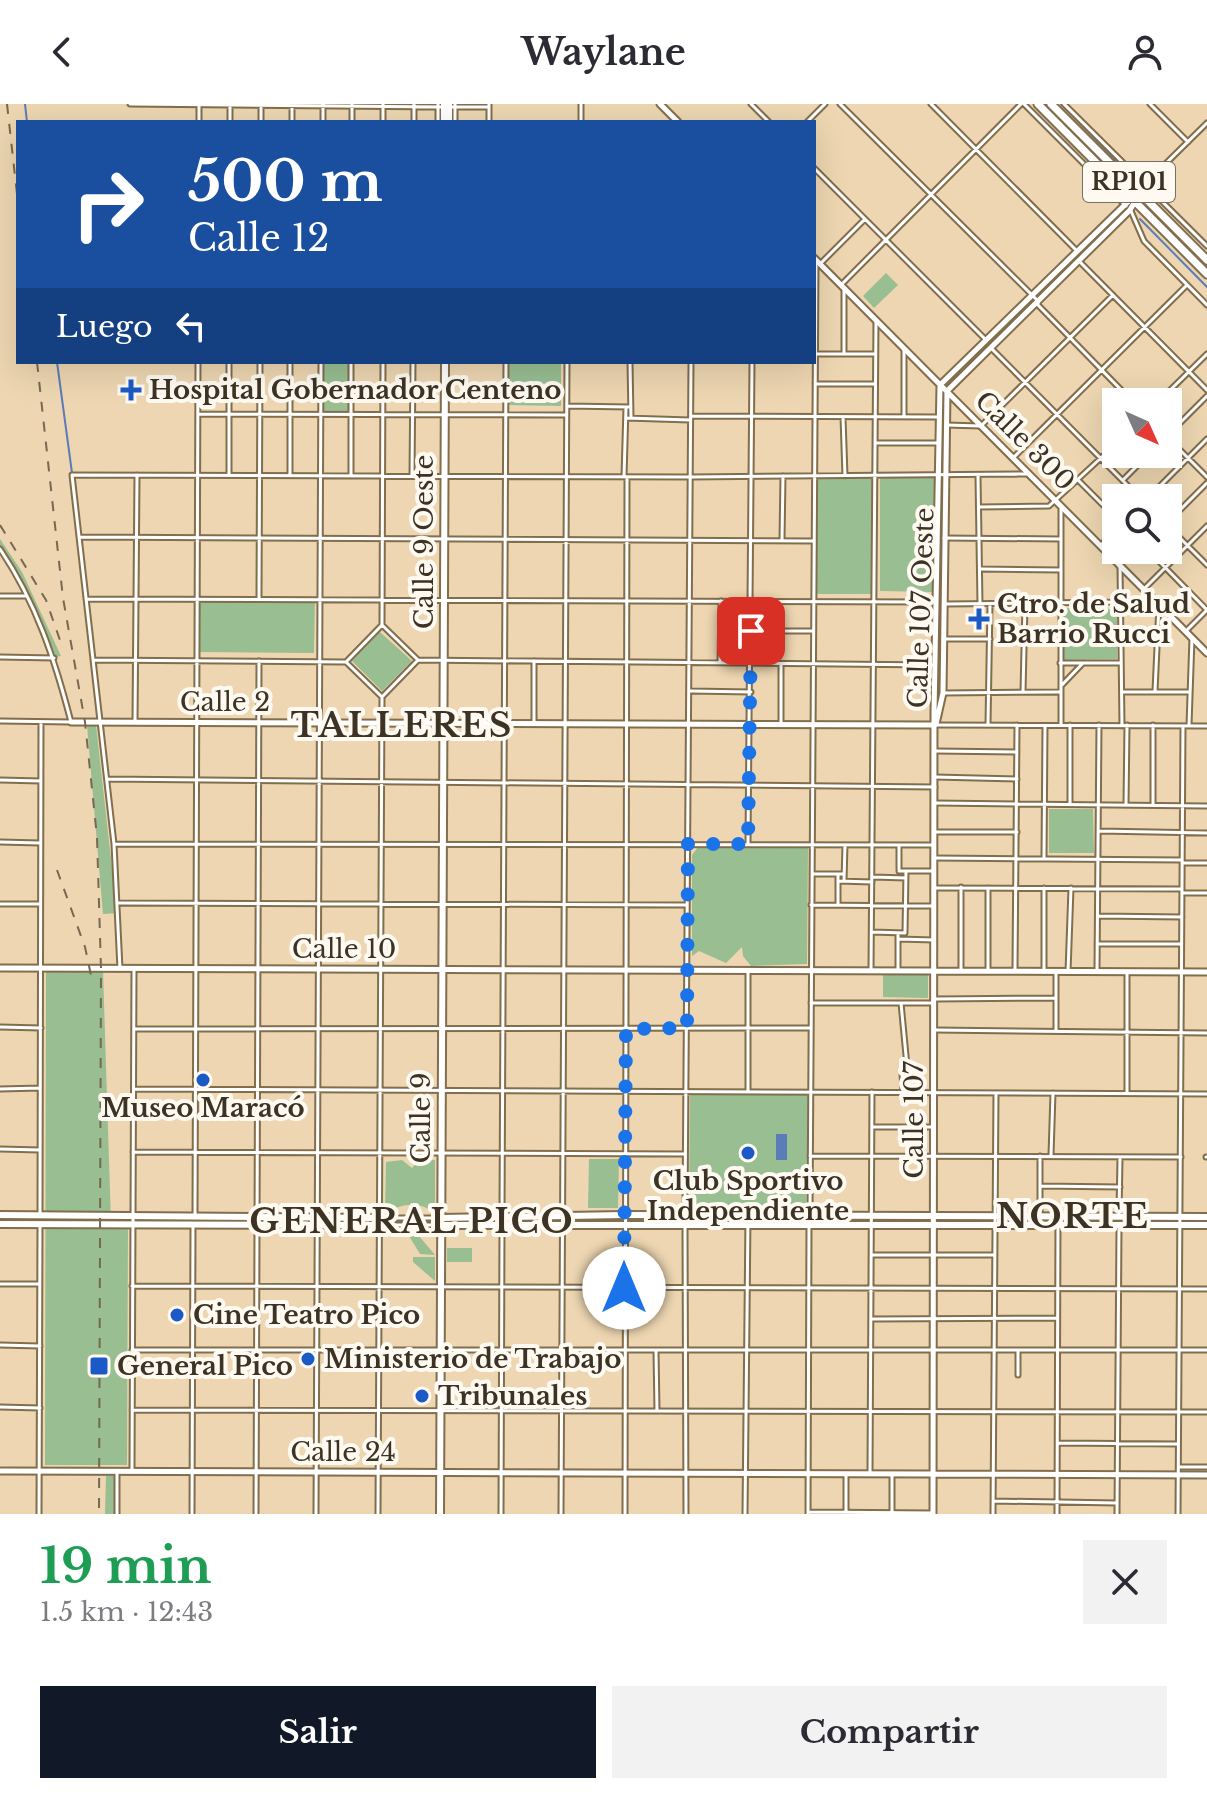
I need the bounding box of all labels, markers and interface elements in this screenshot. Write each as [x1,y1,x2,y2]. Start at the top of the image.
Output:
icon: back [40,30,84,74]
text: Waylane [521,30,686,75]
icon: person [1123,30,1167,74]
text: 500 m [188,147,383,216]
icon: right [56,152,160,256]
road number: RP101 [1083,162,1175,202]
text: Calle 12 [188,216,329,261]
icon: left [169,304,213,348]
text: Luego [56,308,153,345]
place label: Hospital Gobernador Centeno [149,374,562,406]
marker: Hospital Gobernador Centeno [120,379,142,401]
street label: Calle 300 [969,385,1081,497]
north arrow [1102,388,1182,468]
map controls [1102,388,1182,564]
street label: Calle 9 Oeste [408,455,440,629]
button: search [1102,484,1182,564]
street label: Calle 107 Oeste [901,507,941,709]
place label: Ctro. de Salud Barrio Rucci [997,588,1190,650]
pin [717,597,785,665]
marker: Ctro. de Salud Barrio Rucci [968,608,990,630]
icon: arrive [729,609,773,653]
street label: Calle 2 [180,686,270,718]
district label: TALLERES [291,704,513,746]
street label: Calle 10 [292,933,396,965]
street label: Calle 107 [898,1060,930,1179]
marker: Museo Maracó [194,1071,212,1089]
street label: Calle 9 [405,1072,437,1164]
place label: Museo Maracó [101,1092,305,1124]
marker: Club Sportivo Independiente [739,1144,757,1162]
place label: Club Sportivo Independiente [647,1165,849,1227]
district label: NORTE [996,1195,1150,1237]
district label: GENERAL PICO [249,1200,575,1242]
position arrow [582,1246,666,1330]
place label: Cine Teatro Pico [193,1299,420,1331]
marker: Cine Teatro Pico [168,1306,186,1324]
place label: Ministerio de Trabajo [324,1343,621,1375]
place label: General Pico [117,1350,293,1382]
marker: Ministerio de Trabajo [299,1350,317,1368]
marker: General Pico [88,1355,110,1377]
place label: Tribunales [438,1380,587,1412]
marker: Tribunales [413,1387,431,1405]
street label: Calle 24 [290,1436,396,1468]
text: 19 min [40,1536,211,1596]
button: close [1083,1540,1167,1624]
text: 1.5 km · 12:43 [40,1596,213,1628]
button: Salir [40,1686,596,1778]
button: Compartir [612,1686,1167,1778]

